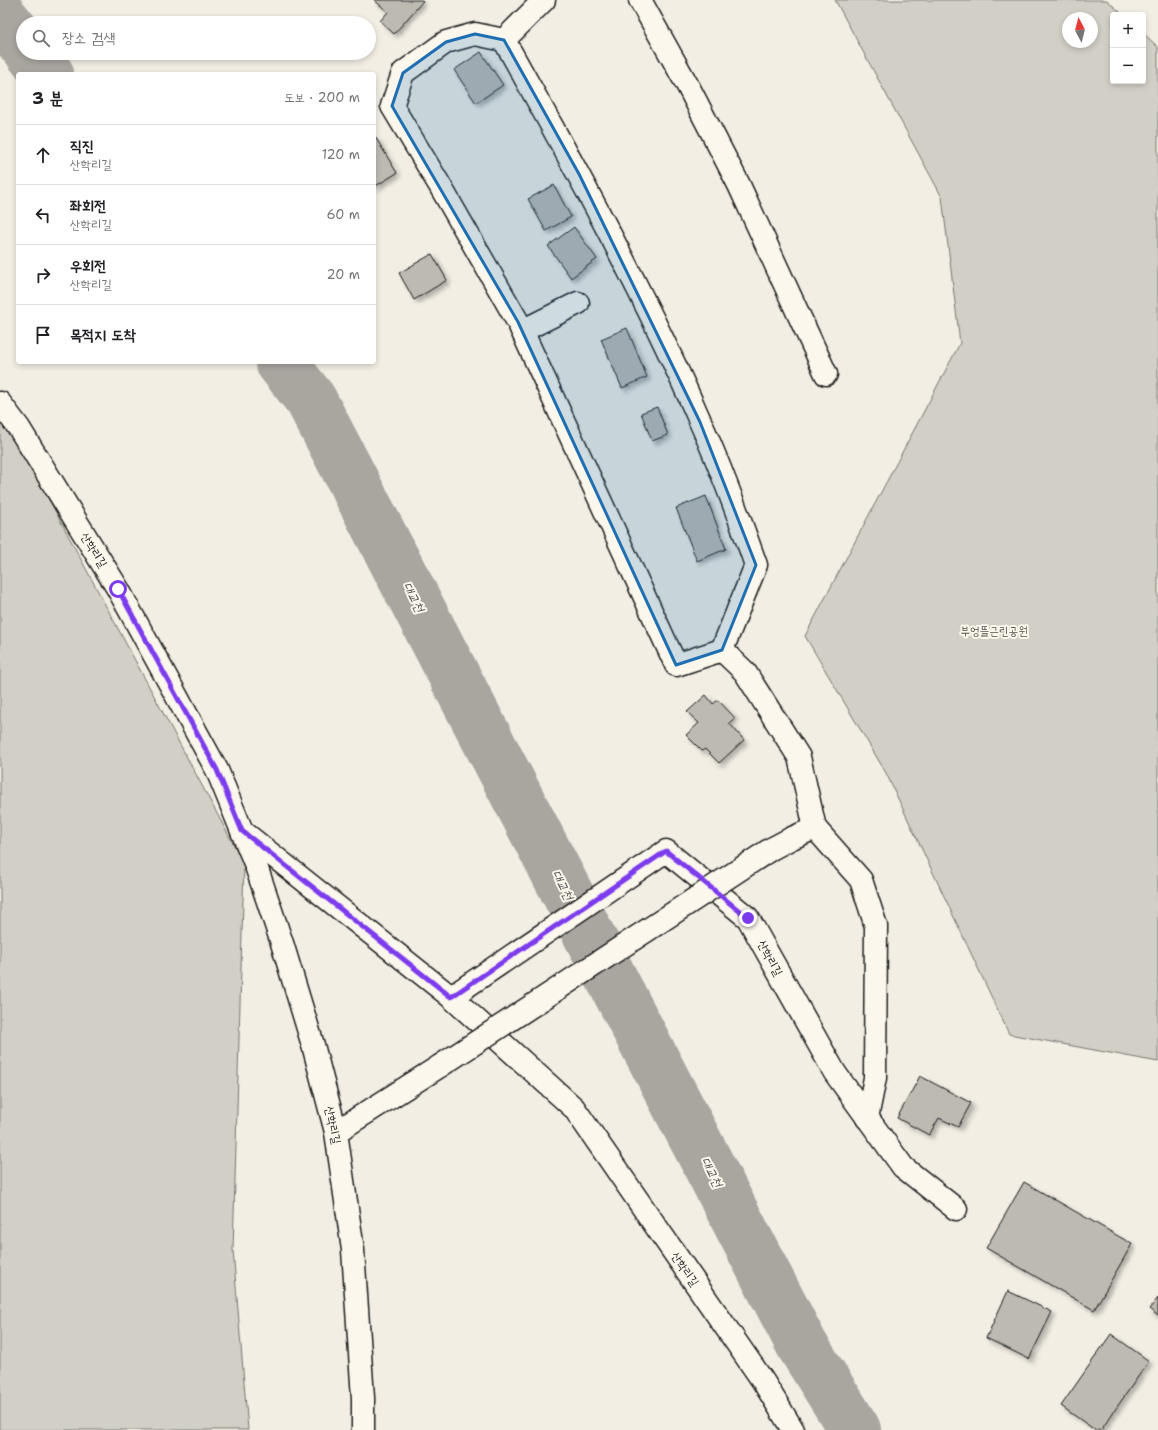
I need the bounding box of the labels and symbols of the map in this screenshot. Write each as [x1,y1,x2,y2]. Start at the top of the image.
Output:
north arrow [1062,12,1098,48]
street label: 산학리길 [77,529,111,571]
water label: 대교천 [399,579,429,616]
route start [109,580,127,598]
park label: 부엉뜰근린공원 [960,623,1028,639]
water label: 대교천 [548,867,578,904]
route end [739,909,757,927]
street label: 산학리길 [754,937,787,979]
street label: 산학리길 [321,1104,345,1146]
water label: 대교천 [697,1154,727,1191]
street label: 산학리길 [667,1249,703,1290]

